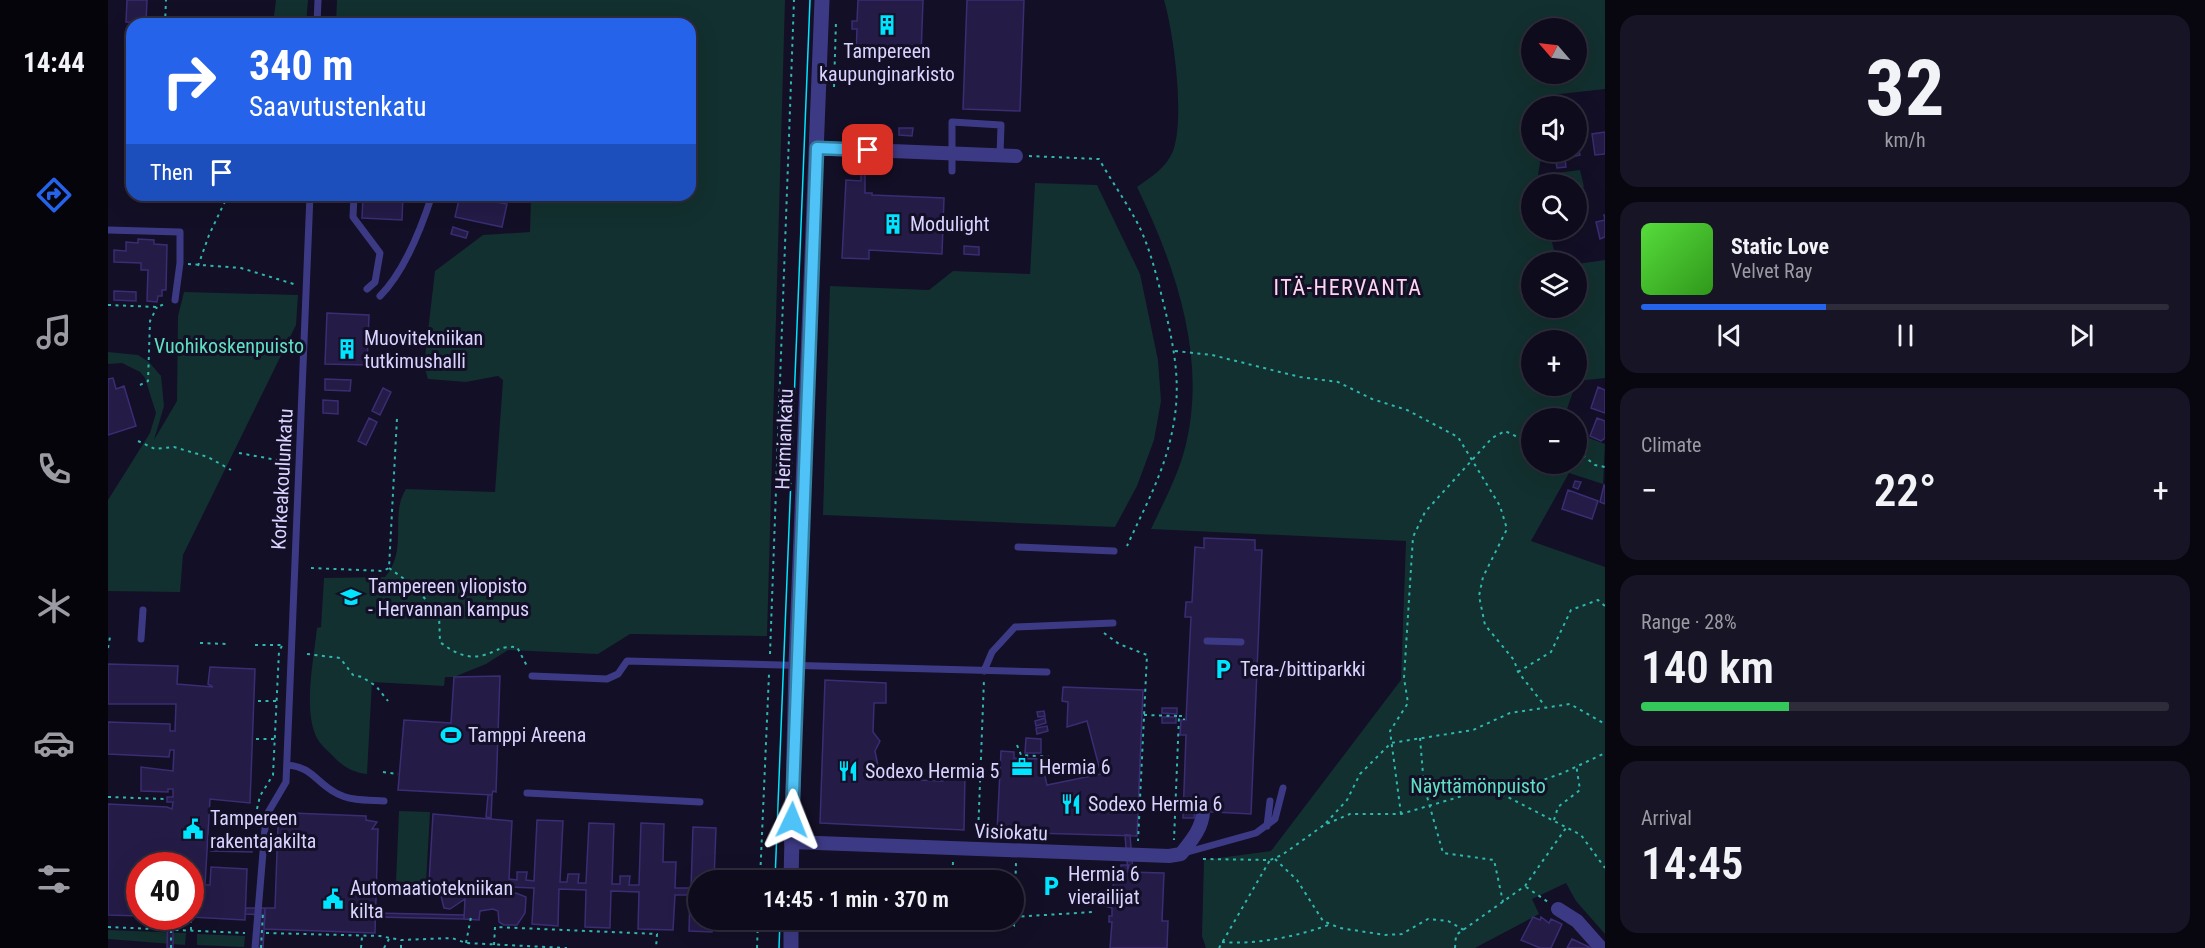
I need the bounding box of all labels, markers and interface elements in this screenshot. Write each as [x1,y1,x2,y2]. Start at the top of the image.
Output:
building icon: Tampereen kaupunginarkisto [875,13,899,37]
north arrow [1521,18,1587,84]
map controls [1521,18,1587,474]
place label: Tampereen kaupunginarkisto [819,39,955,86]
text: 340 m [249,41,354,90]
icon: right [150,42,228,120]
text: 32 [1866,43,1944,134]
text: 14:44 [23,47,85,79]
text: Saavutustenkatu [249,91,427,123]
button: sound [1521,96,1587,162]
pin [842,124,893,175]
text: km/h [1884,128,1926,152]
icon: arrive [851,133,884,166]
icon: arrive [205,156,238,189]
text: Then [150,160,193,185]
icon: directions [33,174,75,216]
button: search [1521,174,1587,240]
building icon: Modulight [881,212,905,236]
place label: Modulight [910,212,989,236]
text: Static Love [1731,234,1829,259]
button: layers [1521,252,1587,318]
text: Velvet Ray [1731,259,1812,283]
district label: ITÄ-HERVANTA [1274,275,1422,300]
icon: music [33,311,75,353]
icon: previous [1713,319,1746,352]
icon: pause [1889,319,1922,352]
icon: next [2065,319,2098,352]
place label: Muovitekniikan tutkimushalli [364,326,483,373]
button: + [1521,330,1587,396]
park label: Vuohikoskenpuisto [154,334,304,358]
building icon: Muovitekniikan tutkimushalli [335,337,359,361]
street label: Hermiankatu [770,388,798,490]
street label: Korkeakoulunkatu [266,408,298,550]
button: − [1521,408,1587,474]
text: Climate [1641,433,1701,457]
icon: phone [33,448,75,490]
text: 22° [1874,464,1936,517]
text: − [1641,471,1658,510]
text: + [2153,471,2169,510]
place label: Tampereen yliopisto - Hervannan kampus [368,574,529,621]
icon: climate [33,585,75,627]
school or university icon: Tampereen yliopisto - Hervannan kampus [339,585,363,609]
text: Range · 28% [1641,610,1737,634]
text: 140 km [1641,641,1774,694]
parking icon: Tera-/bittiparkki [1211,657,1235,681]
place label: Tera-/bittiparkki [1240,657,1366,681]
icon: car [33,722,75,764]
sports icon: Tamppi Areena [439,723,463,747]
place label: Tamppi Areena [468,723,586,747]
office icon: Hermia 6 [1010,755,1034,779]
place label: Hermia 6 [1039,755,1111,779]
restaurant icon: Sodexo Hermia 5 [836,759,860,783]
place label: Sodexo Hermia 5 [865,759,1000,783]
park label: Näyttämönpuisto [1410,774,1546,798]
position arrow [760,788,824,852]
restaurant icon: Sodexo Hermia 6 [1059,792,1083,816]
place label: Sodexo Hermia 6 [1088,792,1222,816]
place label: Tampereen rakentajakilta [210,806,316,853]
text: Arrival [1641,806,1692,830]
public building icon: Tampereen rakentajakilta [181,817,205,841]
street label: Visiokatu [974,819,1048,845]
text: 14:45 [1641,837,1743,890]
speed limit sign: 40 [126,852,204,930]
icon: filters [33,858,75,900]
place label: Hermia 6 vierailijat [1068,862,1140,909]
parking icon: Hermia 6 vierailijat [1039,874,1063,898]
place label: Automaatiotekniikan kilta [350,876,513,923]
public building icon: Automaatiotekniikan kilta [321,887,345,911]
text: 14:45 · 1 min · 370 m [763,887,949,912]

